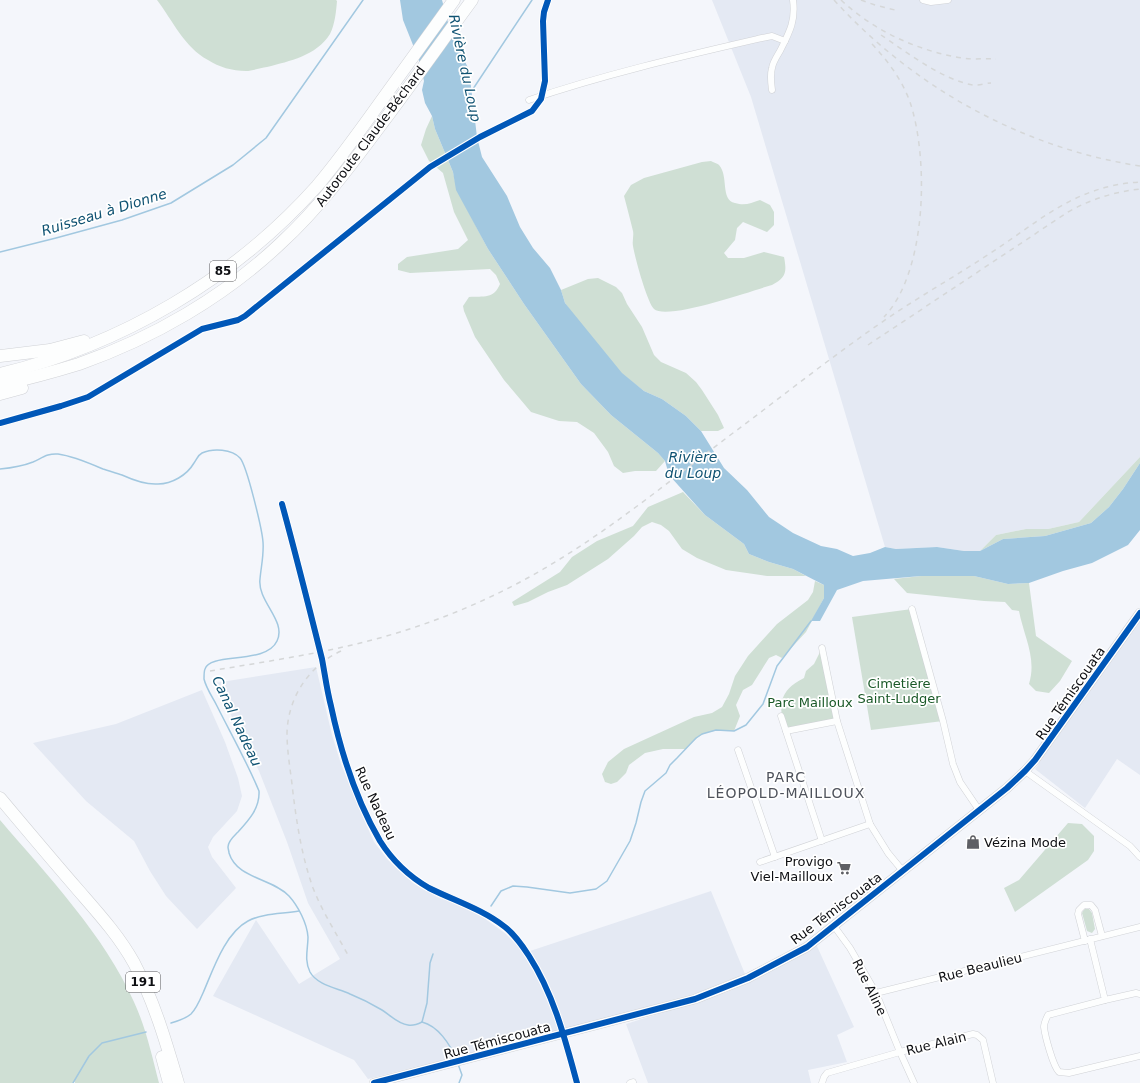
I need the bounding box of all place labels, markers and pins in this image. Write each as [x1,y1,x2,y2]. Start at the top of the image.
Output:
shop icon: Vézina Mode [965,834,981,850]
place label: Vézina Mode [984,835,1066,850]
place label: Provigo Viel-Mailloux [751,854,833,884]
supermarket icon: Provigo Viel-Mailloux [836,860,852,876]

